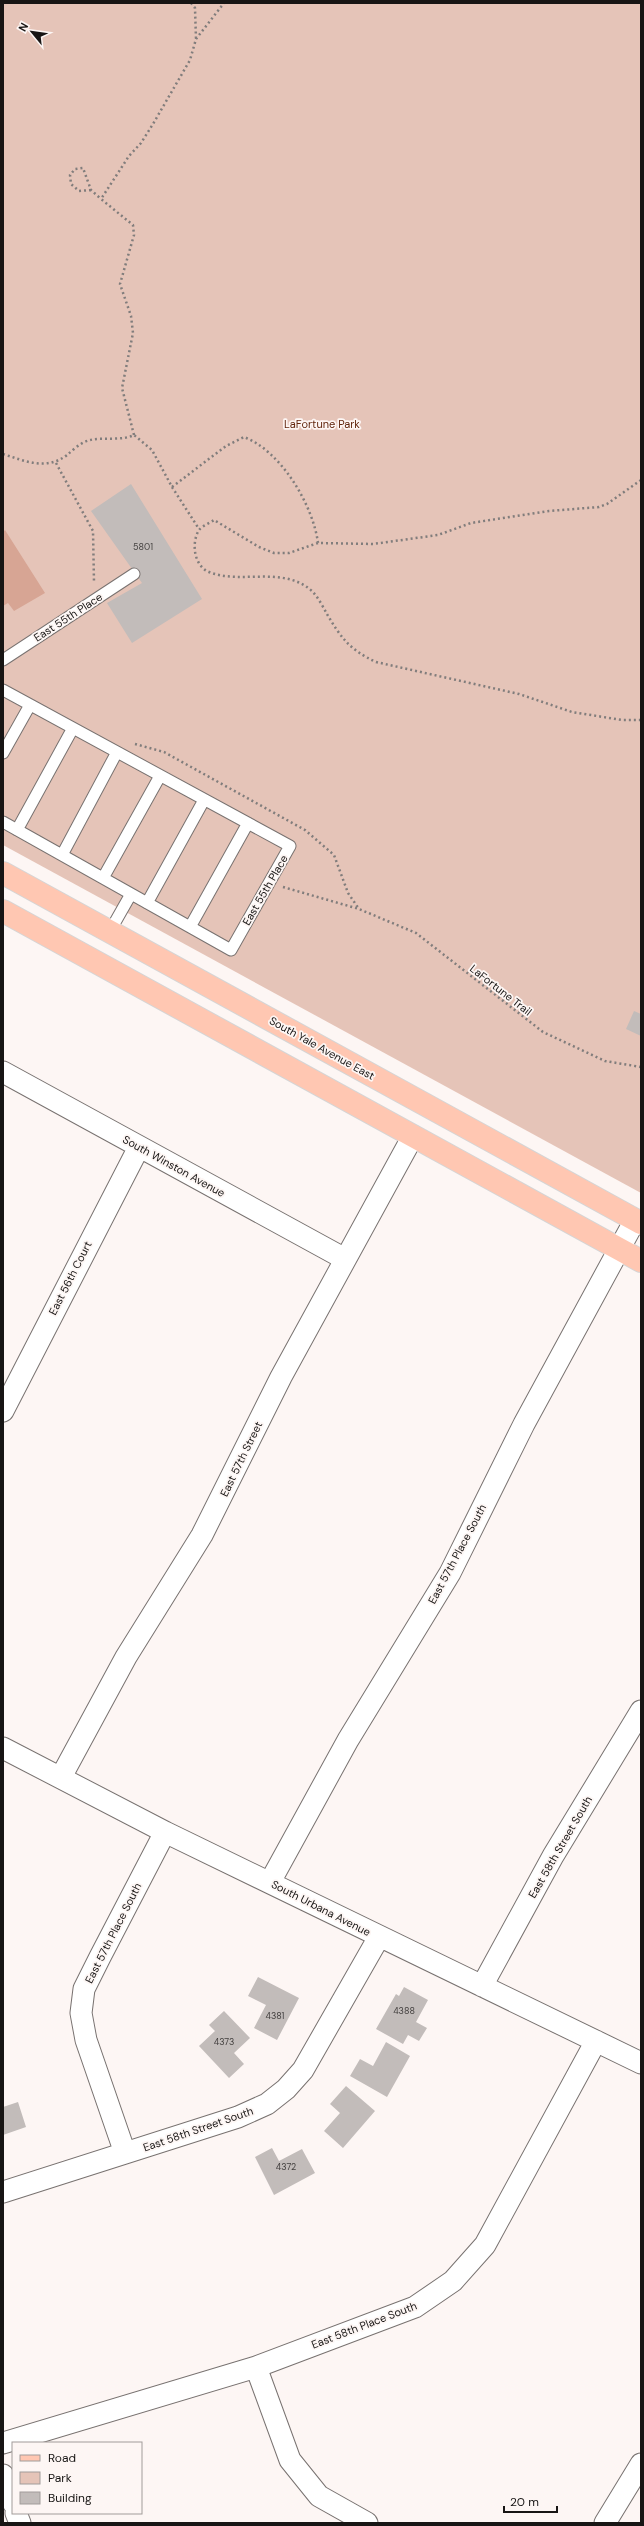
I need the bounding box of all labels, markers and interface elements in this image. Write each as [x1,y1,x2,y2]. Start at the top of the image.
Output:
north arrow [12,12,52,52]
text: N [15,20,31,34]
park label: LaFortune Park [284,417,360,431]
house number: 5801 [133,541,153,553]
street label: East 55th Place [31,590,105,644]
street label: East 55th Place [239,852,291,928]
street label: LaFortune Trail [467,961,535,1019]
street label: South Yale Avenue East [267,1013,377,1083]
street label: South Winston Avenue [120,1132,228,1200]
street label: East 56th Court [45,1239,95,1317]
street label: East 57th Street [217,1419,265,1499]
street label: East 57th Place South [425,1502,489,1606]
street label: East 58th Street South [525,1793,595,1901]
street label: South Urbana Avenue [269,1877,373,1939]
street label: East 57th Place South [82,1880,144,1986]
house number: 4388 [393,2005,415,2017]
house number: 4381 [266,2010,285,2022]
house number: 4373 [214,2036,234,2048]
street label: East 58th Street South [141,2104,255,2154]
house number: 4372 [276,2161,296,2173]
street label: East 58th Place South [309,2298,419,2352]
legend [12,2442,142,2514]
text: Road [48,2450,76,2466]
text: Park [48,2470,72,2486]
scale bar [504,2488,557,2514]
text: Building [48,2490,92,2506]
text: 20 m [510,2494,539,2510]

